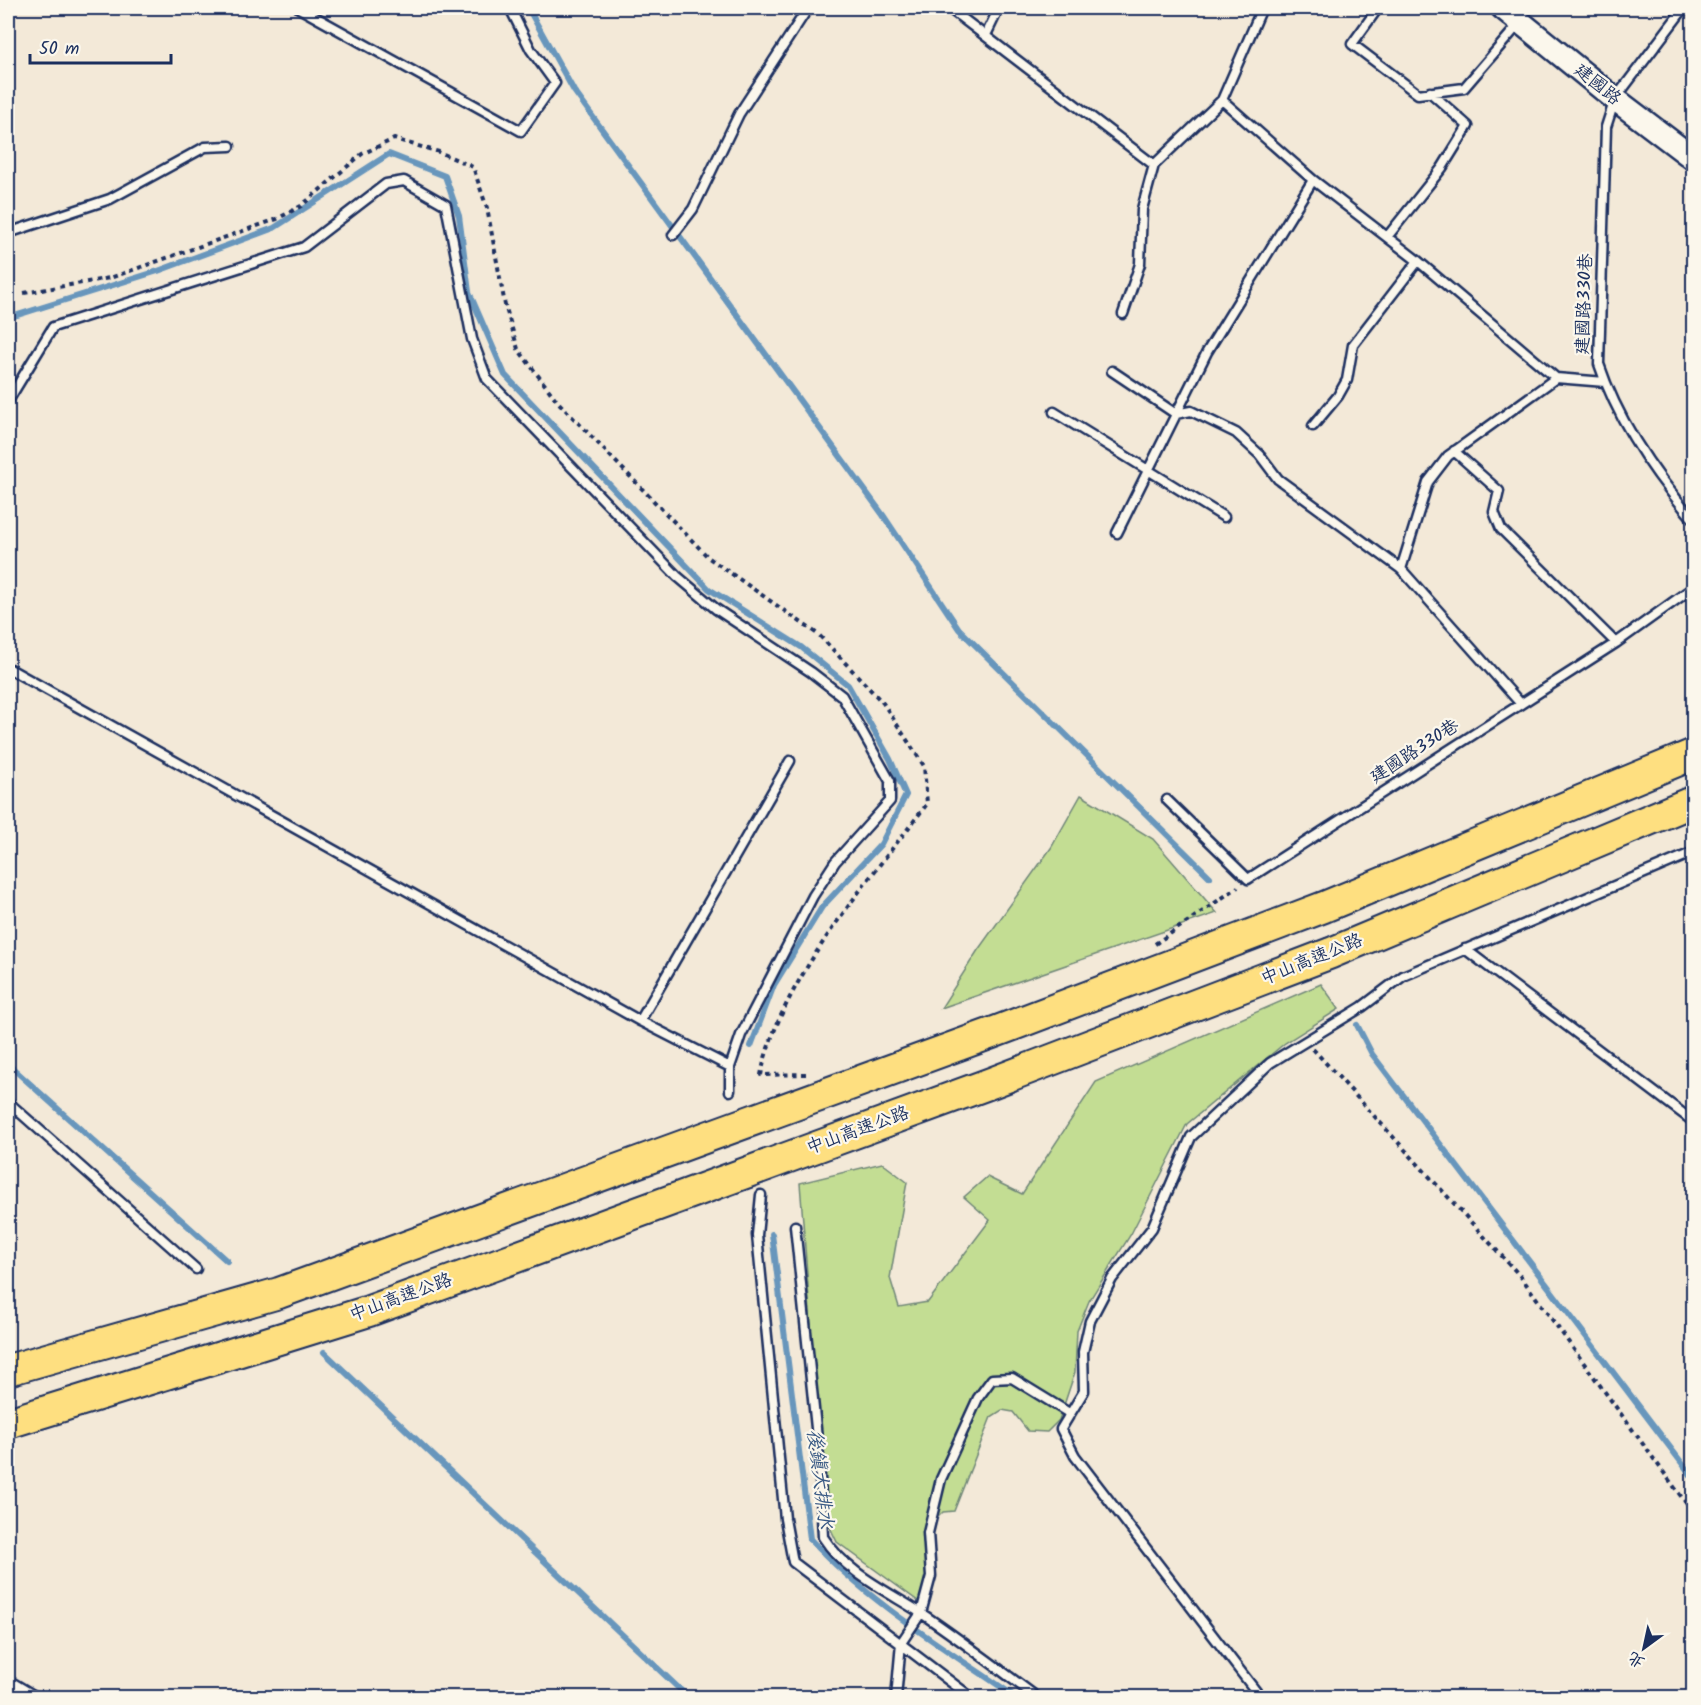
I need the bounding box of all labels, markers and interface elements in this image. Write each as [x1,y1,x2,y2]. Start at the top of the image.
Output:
scale bar [30,27,171,65]
text: 50 m [39,35,79,64]
street label: 建國路 [1567,57,1627,113]
street label: 建國路330巷 [1569,253,1601,355]
street label: 建國路330巷 [1365,712,1465,792]
street label: 中山高速公路 [1257,926,1367,994]
street label: 中山高速公路 [802,1099,914,1163]
street label: 中山高速公路 [345,1266,457,1330]
water label: 後鎮大排水 [797,1427,841,1532]
north arrow [1614,1618,1674,1678]
text: 北 [1623,1644,1650,1674]

